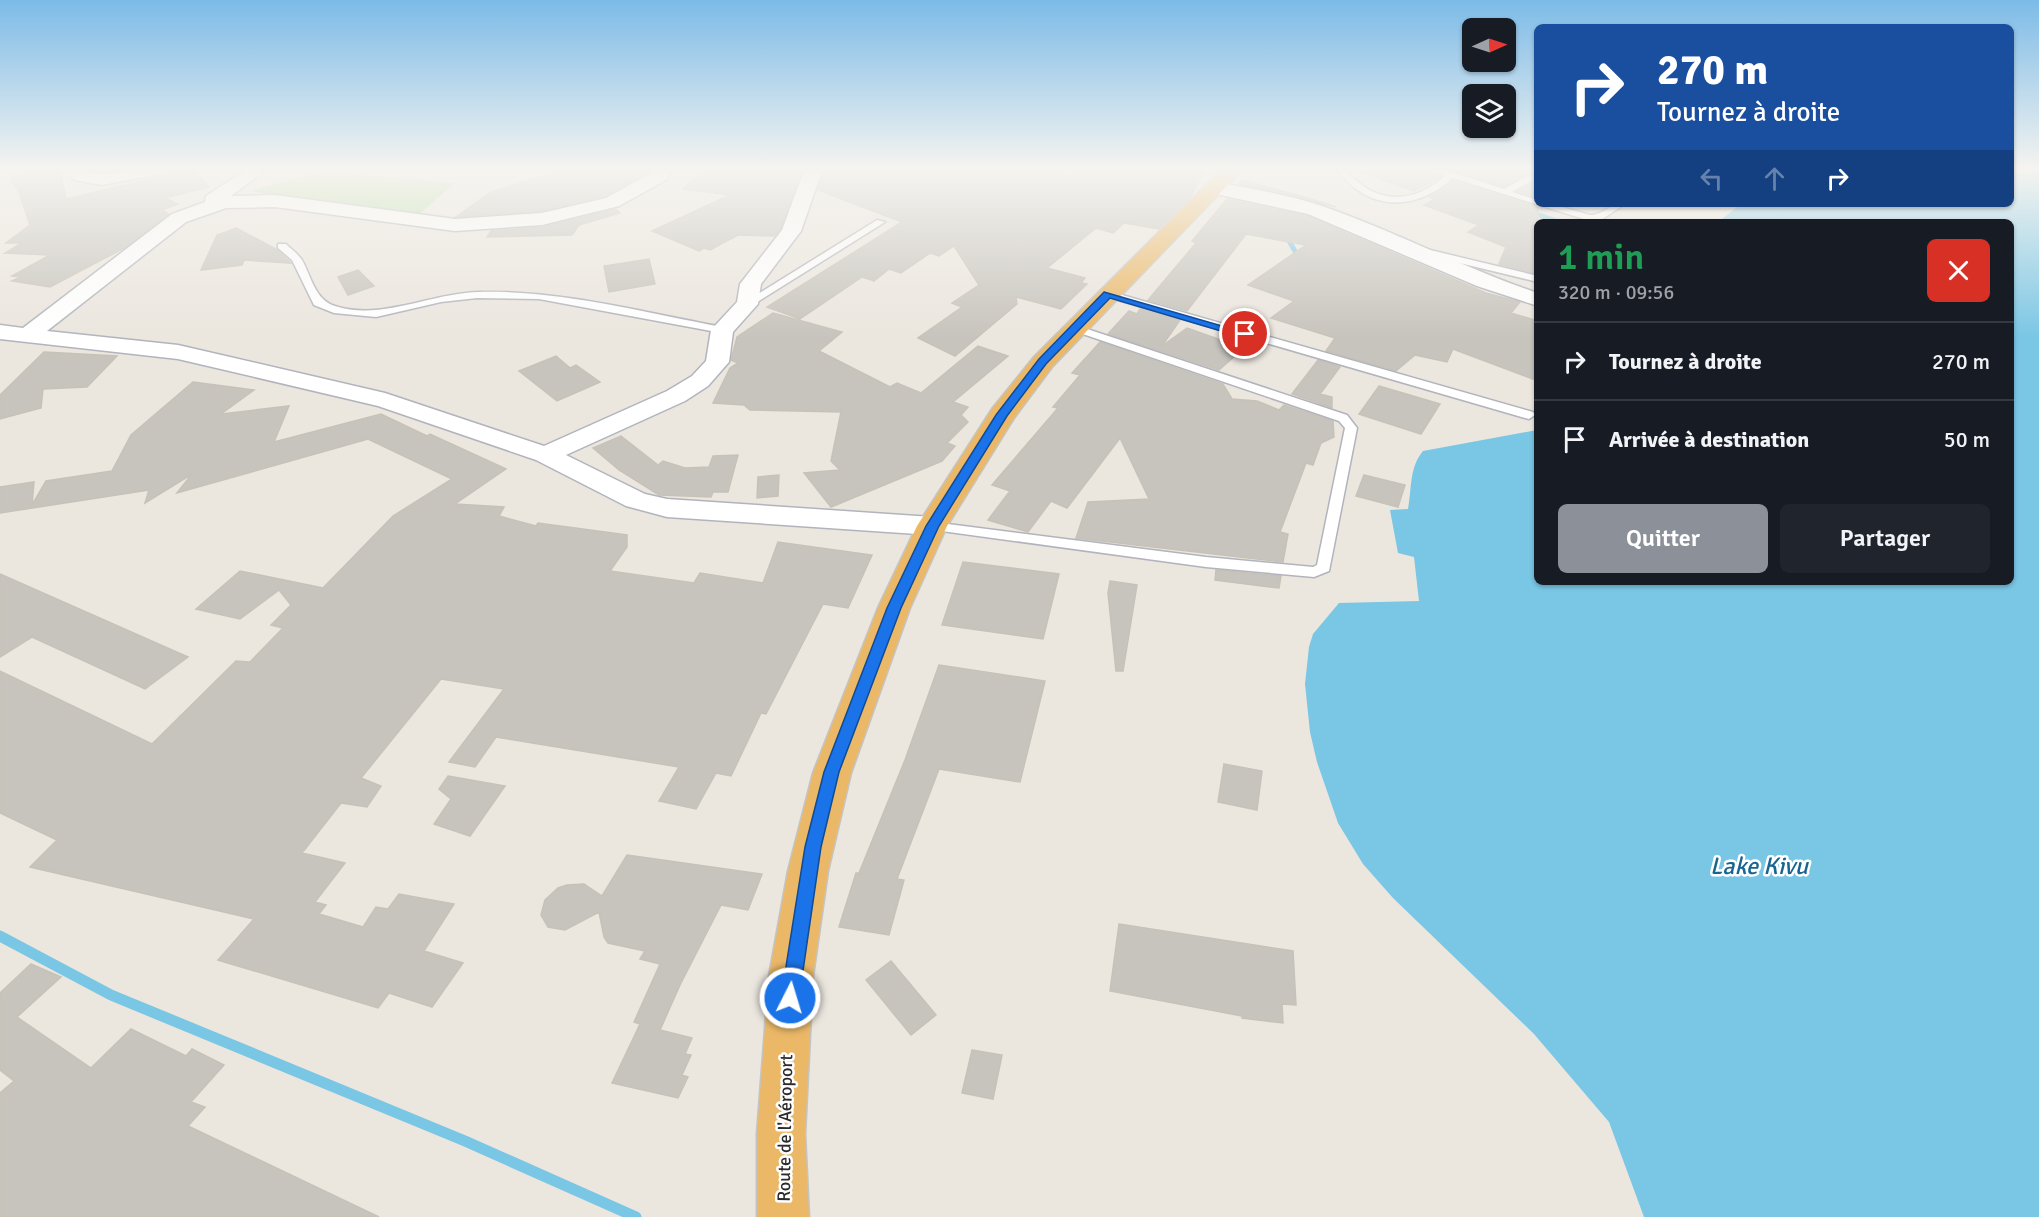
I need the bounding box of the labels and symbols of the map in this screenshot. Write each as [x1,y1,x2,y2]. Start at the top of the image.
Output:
north arrow [1462,18,1516,72]
pin [1219,308,1270,359]
water label: Lake Kivu [1710,851,1810,881]
position arrow [758,966,822,1030]
street label: Route de l'Aéroport [773,1054,797,1202]

